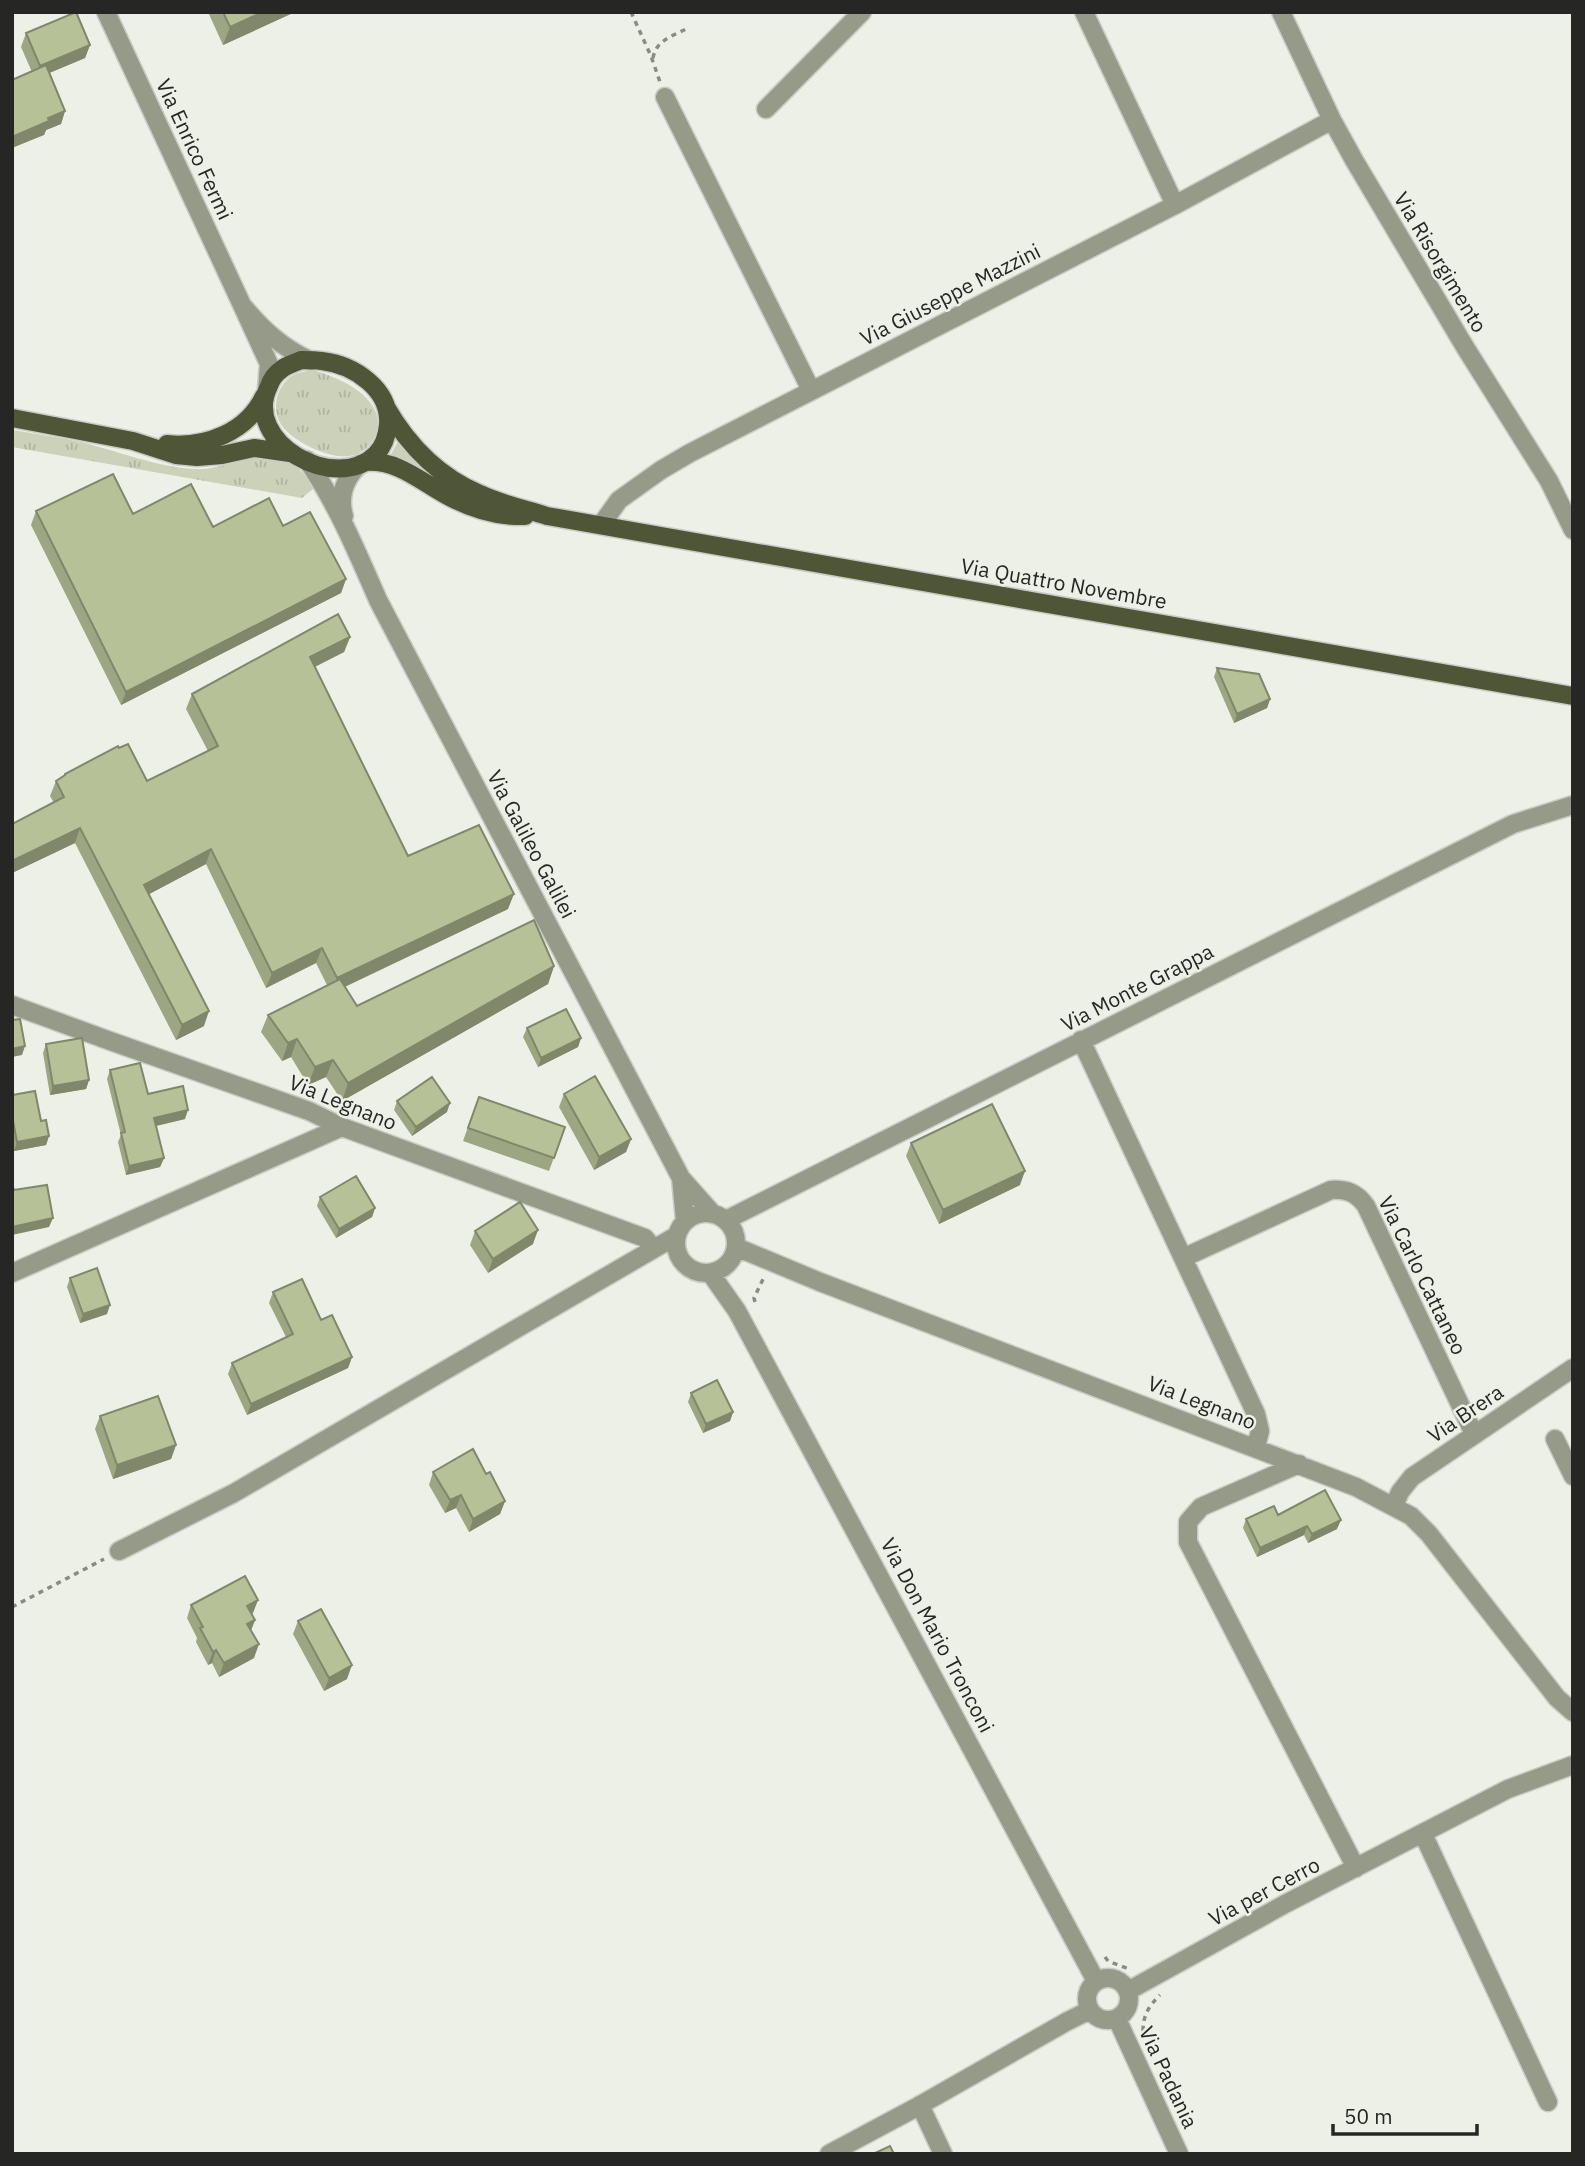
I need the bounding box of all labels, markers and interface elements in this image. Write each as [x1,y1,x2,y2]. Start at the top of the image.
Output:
street label: Via Enrico Fermi [150,74,240,224]
street label: Via Risorgimento [1388,187,1494,337]
street label: Via Giuseppe Mazzini [855,236,1045,352]
street label: Via Quattro Novembre [959,551,1169,615]
street label: Via Galileo Galilei [481,765,583,923]
street label: Via Monte Grappa [1056,936,1218,1038]
street label: Via Legnano [285,1068,401,1136]
street label: Via Carlo Cattaneo [1372,1191,1474,1359]
street label: Via Legnano [1144,1369,1260,1435]
street label: Via Brera [1422,1377,1508,1449]
street label: Via Don Mario Tronconi [875,1533,1001,1737]
street label: Via per Cerro [1203,1850,1325,1932]
street label: Via Padania [1133,2021,1205,2133]
scale bar [1333,2092,1476,2136]
text: 50 m [1344,2102,1393,2130]

